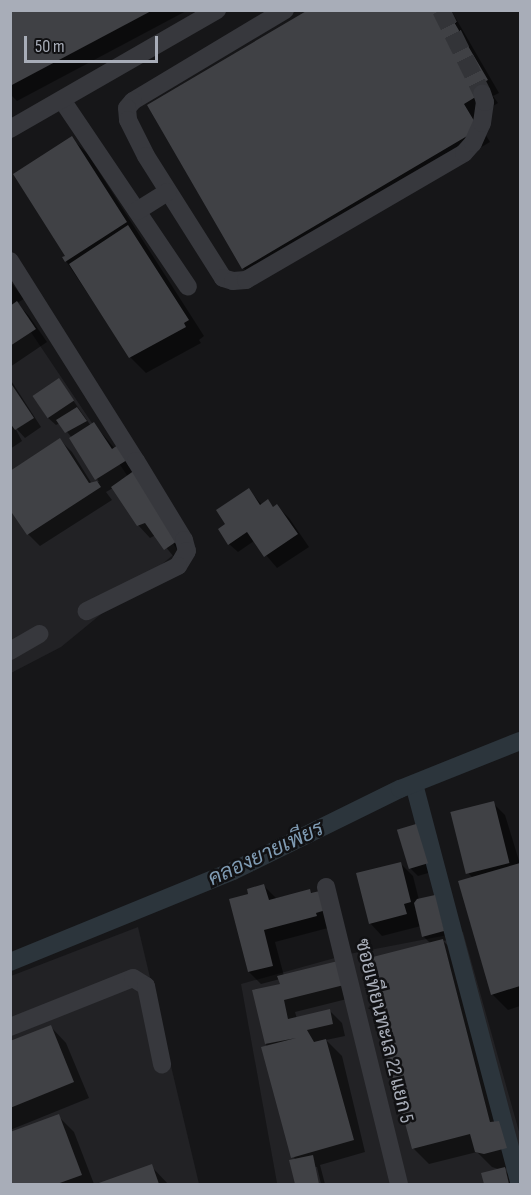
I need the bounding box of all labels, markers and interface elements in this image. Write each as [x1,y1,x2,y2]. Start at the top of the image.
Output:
scale bar [27,24,160,62]
text: 50 m [35,36,65,57]
water label: คลองยายเพียร [204,816,328,892]
street label: ซอยเทียนทะเล 22 แยก 5 [349,936,419,1126]

